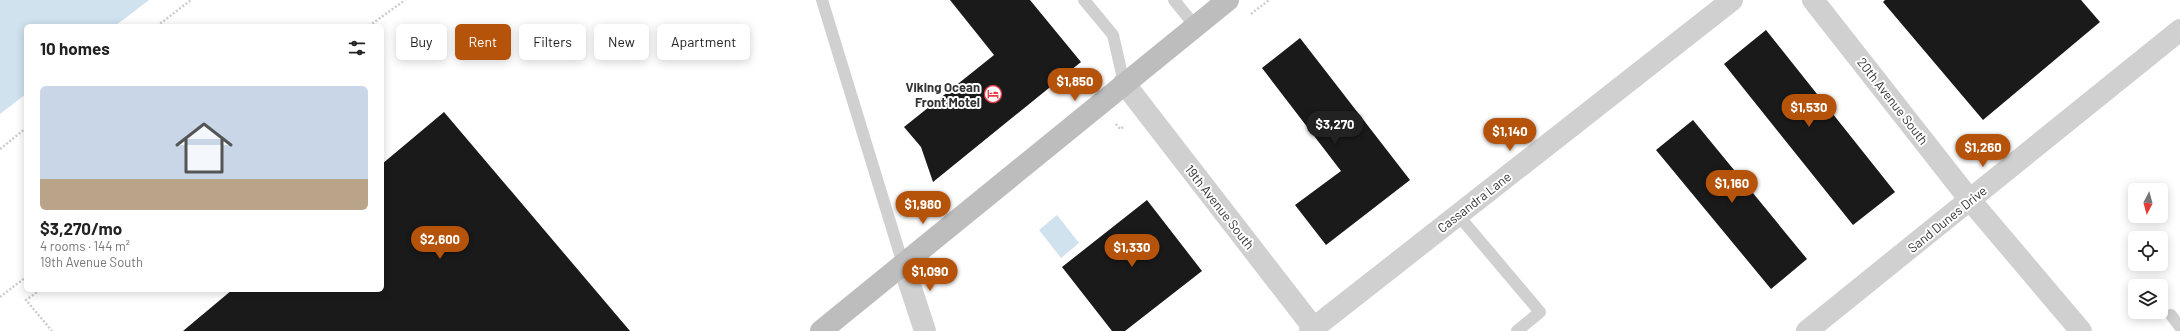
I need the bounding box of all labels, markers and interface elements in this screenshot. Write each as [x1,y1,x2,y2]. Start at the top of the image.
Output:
chip: Buy [396,24,447,60]
chip: Rent [455,24,511,60]
chip: Filters [519,24,586,60]
chip: New [594,24,649,60]
chip: Apartment [657,24,750,60]
icon: filters [346,37,368,59]
text: 10 homes [40,38,110,58]
street label: 20th Avenue South [1854,54,1932,148]
pin: $1,850 [1042,68,1108,102]
text: $1,850 [1057,73,1093,89]
place label: Viking Ocean Front Motel [905,79,980,110]
hotel icon: Viking Ocean Front Motel [983,84,1003,104]
pin: $1,530 [1776,94,1842,128]
text: $1,530 [1791,99,1827,115]
pin: $3,270 [1302,111,1368,145]
icon: home [168,112,240,184]
text: $3,270 [1315,116,1355,132]
pin: $1,140 [1477,118,1543,152]
text: $1,140 [1492,123,1528,139]
pin: $1,260 [1950,134,2016,168]
text: $1,260 [1964,139,2002,155]
street label: 19th Avenue South [1182,162,1258,252]
street label: Cassandra Lane [1434,168,1514,236]
pin: $1,160 [1699,170,1765,204]
text: $1,160 [1715,175,1749,191]
street label: Sand Dunes Drive [1904,182,1990,256]
north arrow [2128,183,2168,223]
map controls [2128,183,2168,319]
pin: $1,980 [890,191,956,225]
text: $1,980 [905,196,941,212]
text: $3,270/mo [40,218,122,238]
pin: $2,600 [407,226,473,260]
text: $2,600 [420,231,460,247]
button: locate [2128,231,2168,271]
pin: $1,330 [1099,234,1165,268]
text: 4 rooms · 144 m² [40,238,130,254]
text: $1,330 [1114,239,1150,255]
text: 19th Avenue South [40,254,143,270]
pin: $1,090 [897,258,963,292]
text: $1,090 [912,263,948,279]
button: layers [2128,279,2168,319]

